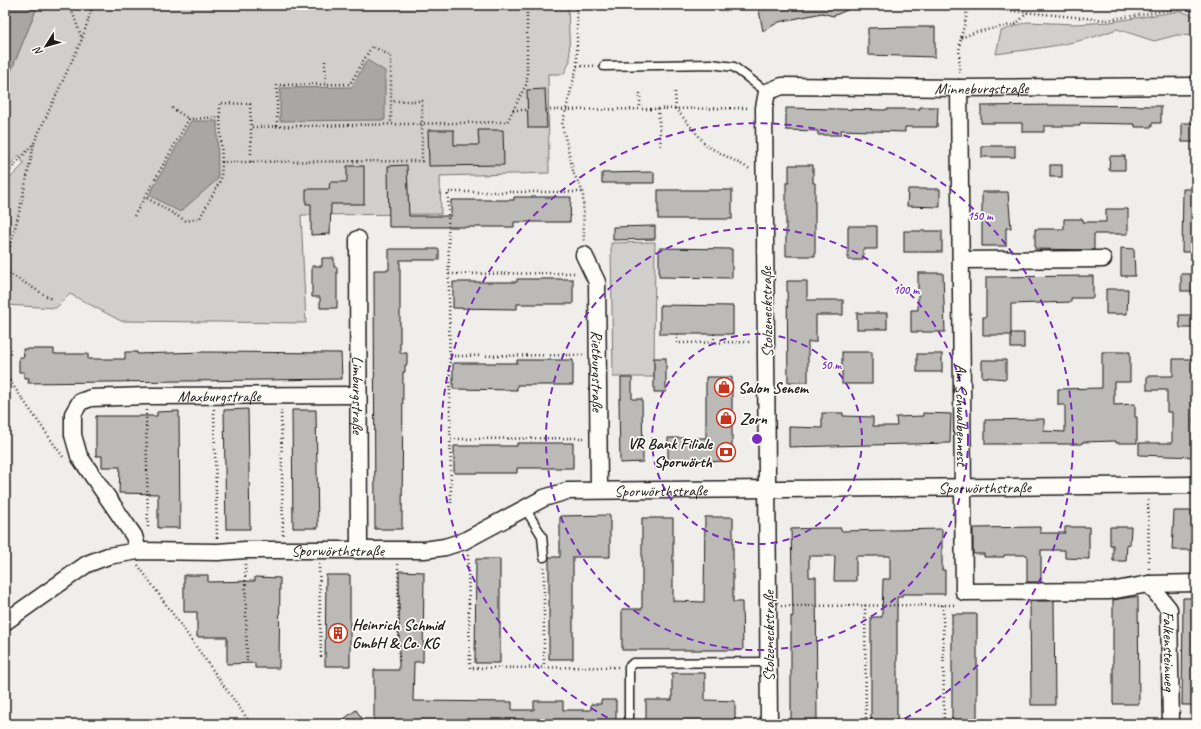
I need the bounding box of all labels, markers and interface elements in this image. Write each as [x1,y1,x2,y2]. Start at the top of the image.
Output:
north arrow [26,26,66,66]
text: N [29,43,46,59]
street label: Minneburgstraße [935,78,1030,99]
text: 150 m [967,208,994,224]
street label: Stolzeneckstraße [756,265,778,358]
text: 100 m [893,282,920,298]
street label: Rietburgstraße [586,330,607,414]
street label: Limburgstraße [347,356,368,436]
text: 50 m [821,357,842,373]
street label: Am Schwalbennest [951,364,972,468]
shop icon: Salon Senem [713,376,735,398]
place label: Salon Senem [738,378,810,398]
street label: Maxburgstraße [177,386,262,407]
shop icon: Zorn [715,407,737,429]
place label: Zorn [740,409,767,429]
centre of rings [750,432,764,446]
place label: VR Bank Filiale Sporwörth [628,434,714,472]
bank icon: VR Bank Filiale Sporwörth [715,441,737,463]
street label: Sporwörthstraße [938,478,1033,498]
street label: Sporwörthstraße [614,481,709,502]
street label: Sporwörthstraße [291,541,386,561]
street label: Stolzeneckstraße [759,589,779,681]
street label: Falkensteinweg [1158,611,1179,693]
place label: Heinrich Schmid GmbH & Co. KG [352,615,446,653]
building icon: Heinrich Schmid GmbH & Co. KG [327,622,349,644]

